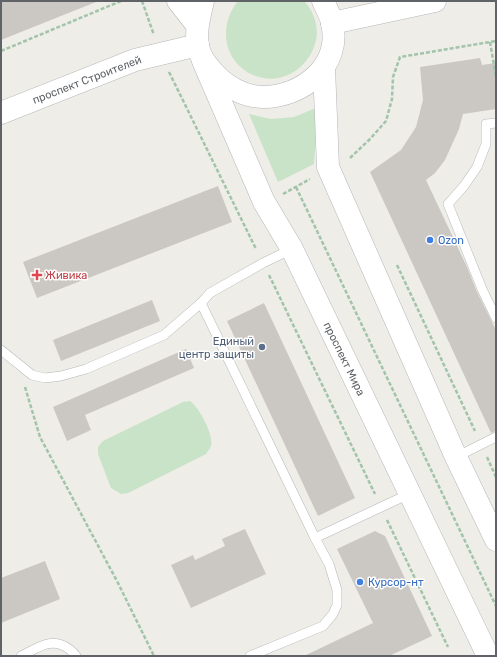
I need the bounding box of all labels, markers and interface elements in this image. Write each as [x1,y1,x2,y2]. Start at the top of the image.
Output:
street label: проспект Строителей [31,53,143,107]
place label: Ozon [438,234,464,247]
marker: Ozon [425,235,435,245]
place label: Живика [45,269,87,282]
marker: Живика [32,270,42,280]
street label: проспект Мира [321,320,367,398]
place label: Единый центр защиты [179,335,254,361]
marker: Единый центр защиты [257,342,267,352]
place label: Курсор-нт [368,576,424,589]
marker: Курсор-нт [355,577,365,587]

